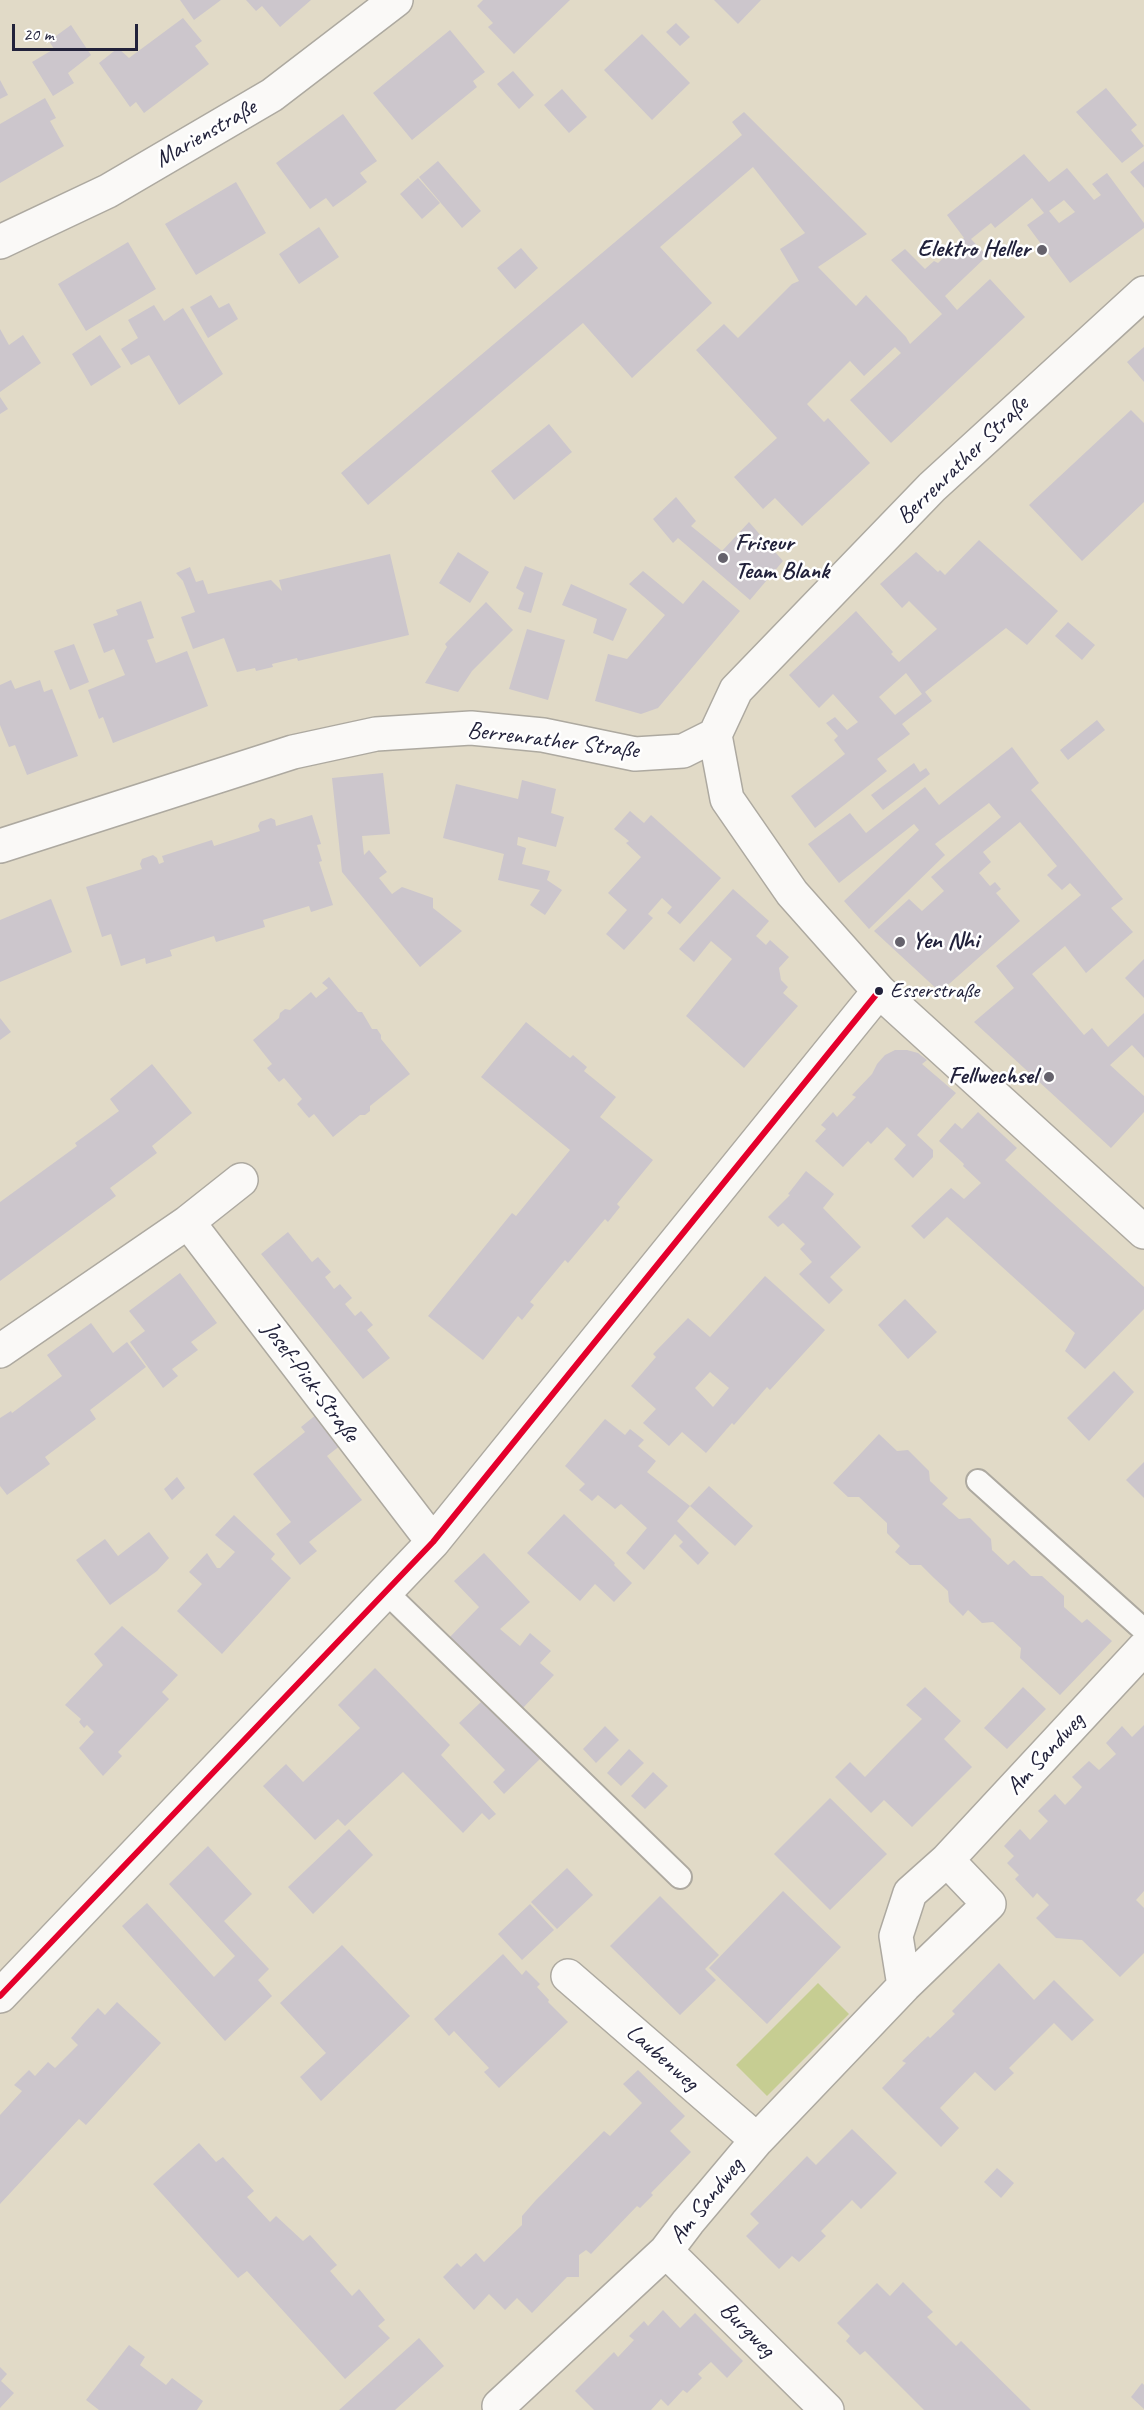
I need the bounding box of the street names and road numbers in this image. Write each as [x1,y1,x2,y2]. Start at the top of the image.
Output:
street label: Marienstraße [150,94,262,174]
street label: Berrenrather Straße [891,391,1035,531]
street label: Berrenrather Straße [466,716,640,766]
street label: Josef-Pick-Straße [255,1316,365,1448]
street label: Am Sandweg [1001,1707,1091,1801]
street label: Laubenweg [620,2018,704,2098]
street label: Am Sandweg [664,2152,750,2250]
street label: Burgweg [713,2296,781,2364]

